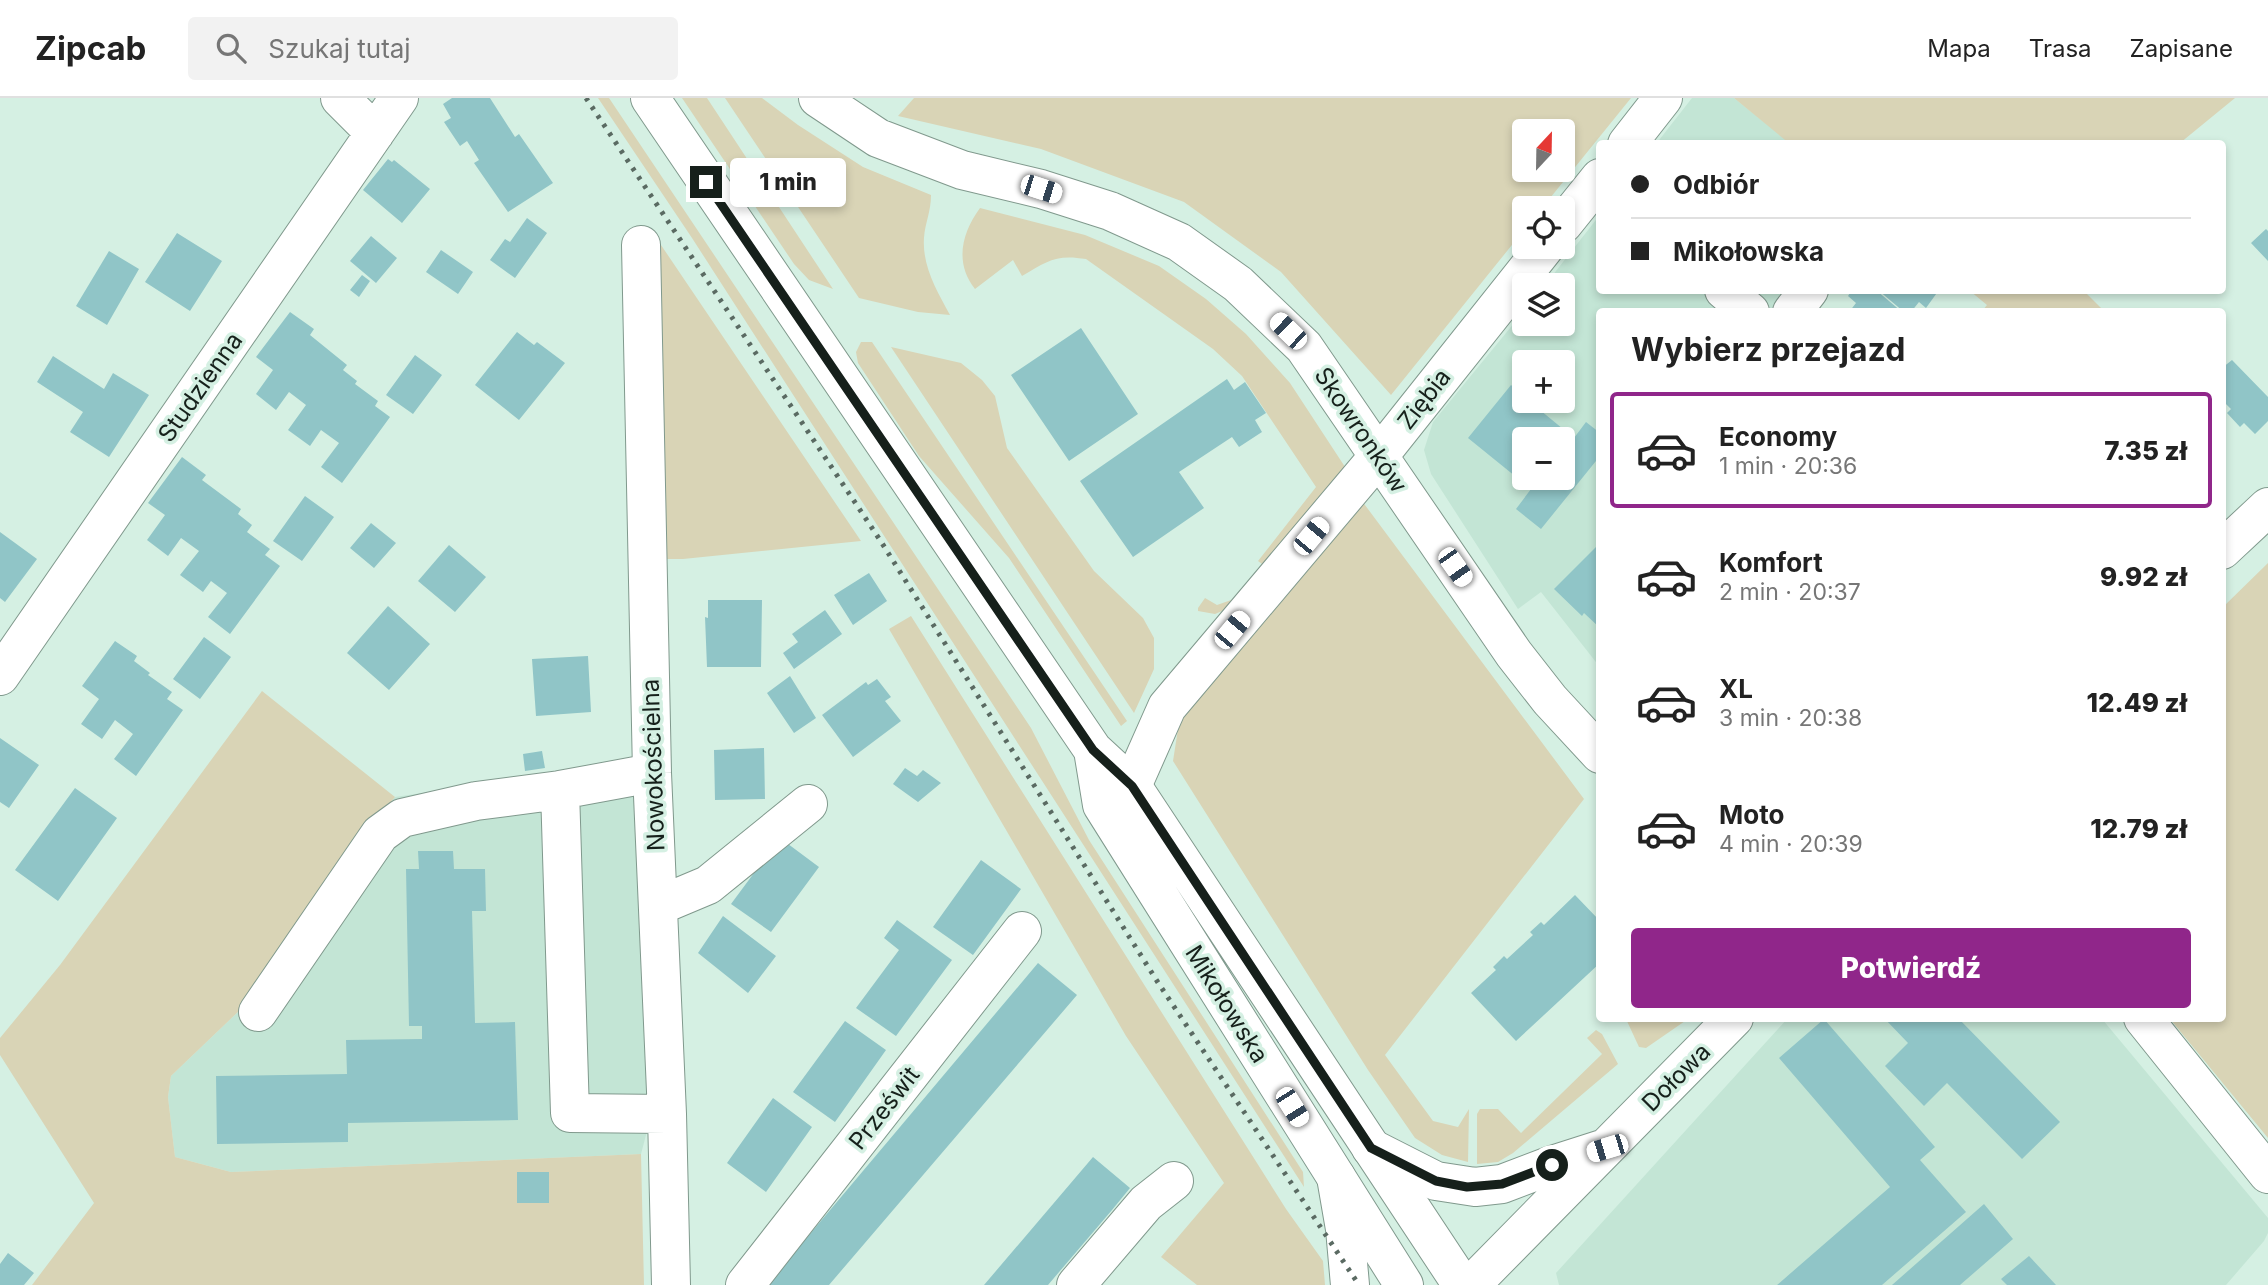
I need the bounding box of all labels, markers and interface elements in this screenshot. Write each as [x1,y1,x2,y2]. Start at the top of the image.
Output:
search box [188,17,678,80]
text: Zipcab [35,28,146,68]
icon: search [212,29,250,67]
text: Szukaj tutaj [268,33,411,64]
text: Mapa [1927,34,1991,63]
text: Trasa [2029,34,2092,63]
text: Zapisane [2130,34,2233,63]
north arrow [1512,119,1575,182]
map controls [1512,119,1575,490]
callout: 1 min [730,158,846,206]
route end [690,166,722,198]
text: 1 min [759,168,817,196]
text: Odbiór [1673,169,1759,200]
car [1018,173,1065,205]
button: locate [1512,196,1575,259]
text: Mikołowska [1673,236,1824,267]
button: layers [1512,273,1575,336]
car [1266,309,1311,353]
street label: Studzienna [152,327,248,447]
text: Wybierz przejazd [1631,330,1905,369]
button: + [1512,350,1575,413]
street label: Skowronków [1308,362,1414,498]
street label: Ziębia [1391,363,1457,435]
icon: car [1635,419,1698,482]
text: Economy [1719,421,1837,452]
button: − [1512,427,1575,490]
text: 7.35 zł [2104,435,2187,466]
text: 1 min · 20:36 [1719,452,1857,480]
car [1290,513,1333,559]
car [1435,544,1476,590]
icon: car [1635,545,1698,608]
text: Komfort [1719,547,1823,578]
text: 9.92 zł [2100,561,2187,592]
text: 2 min · 20:37 [1719,578,1861,606]
car [1211,607,1254,653]
icon: car [1635,671,1698,734]
text: XL [1719,673,1753,704]
street label: Nowokościelna [636,678,670,852]
text: 12.49 zł [2087,687,2187,718]
text: 3 min · 20:38 [1719,704,1862,732]
icon: car [1635,797,1698,860]
text: Moto [1719,799,1784,830]
text: 12.79 zł [2090,813,2187,844]
text: 4 min · 20:39 [1719,830,1863,858]
button: Potwierdź [1631,928,2191,1008]
street label: Mikołowska [1179,940,1275,1068]
street label: Dołowa [1636,1037,1716,1117]
street label: Prześwit [843,1061,925,1155]
car [1272,1084,1313,1130]
car [1584,1132,1631,1164]
route start [1536,1149,1568,1181]

